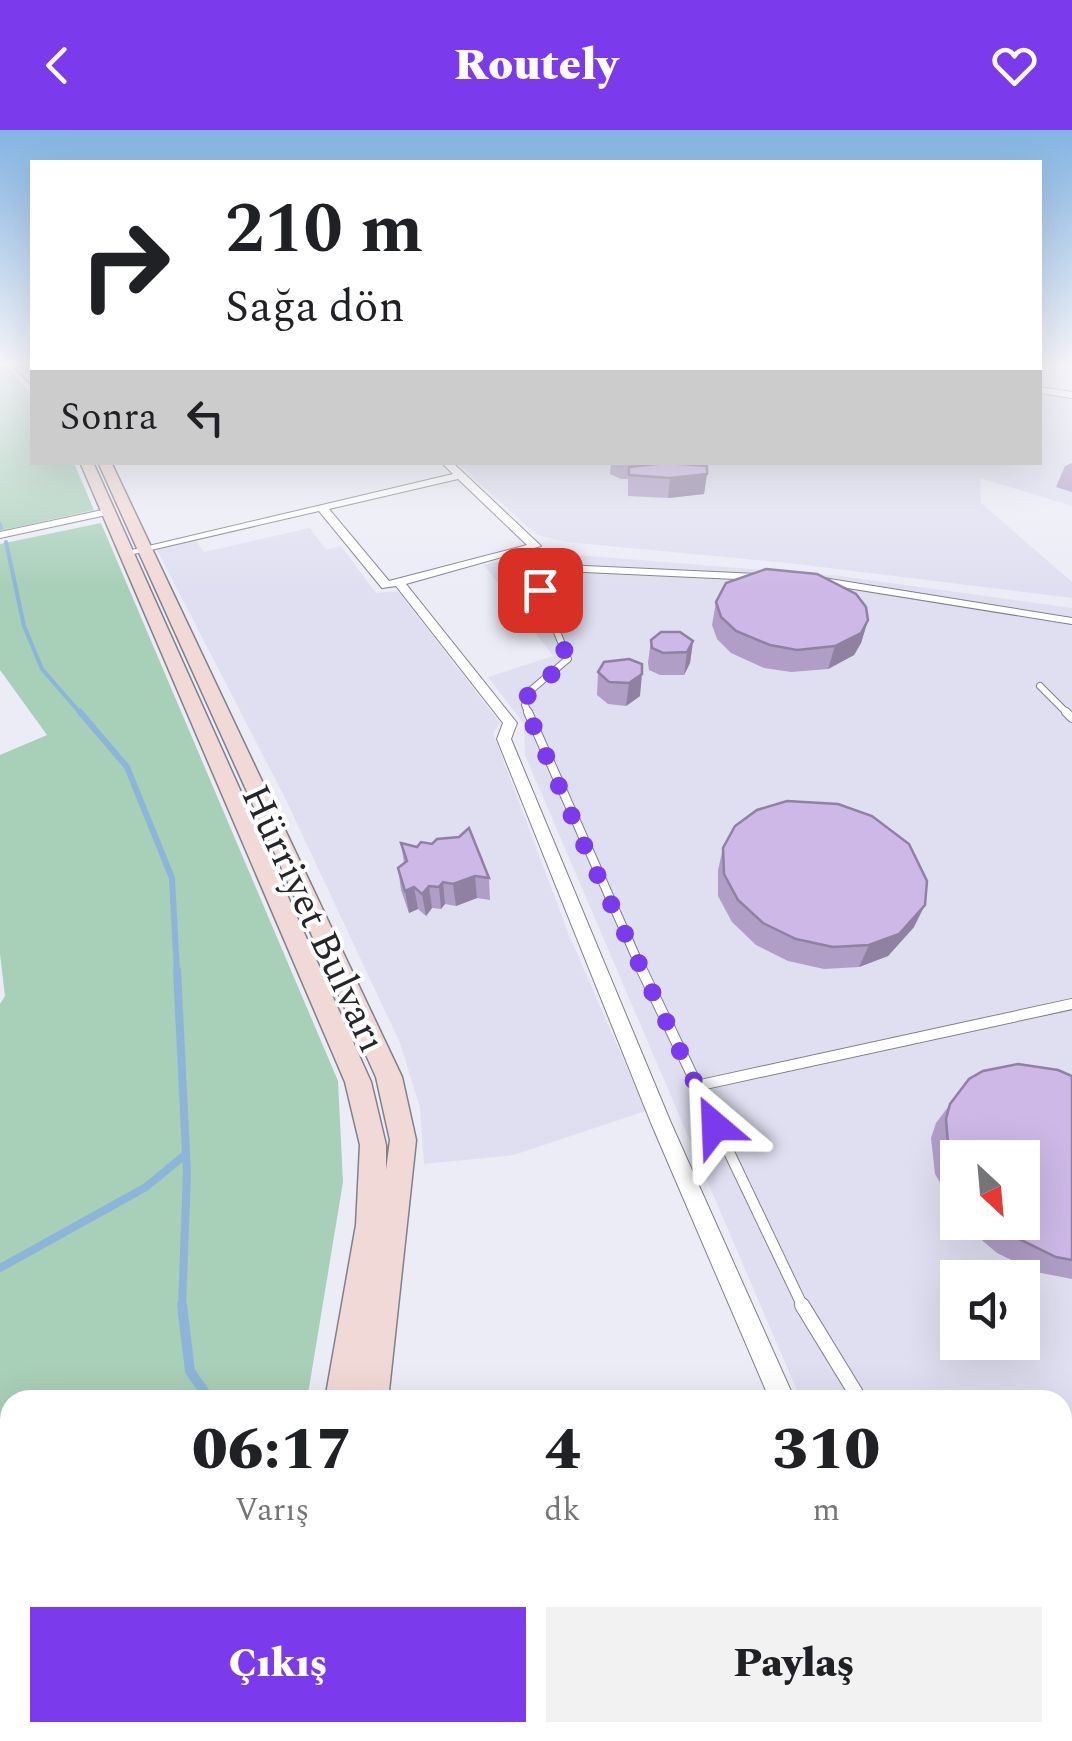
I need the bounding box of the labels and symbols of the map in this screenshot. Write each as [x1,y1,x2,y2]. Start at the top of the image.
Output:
pin [498,548,583,633]
street label: Hürriyet Bulvarı [224,775,402,1063]
position arrow [663,1074,767,1178]
north arrow [940,1140,1040,1240]

